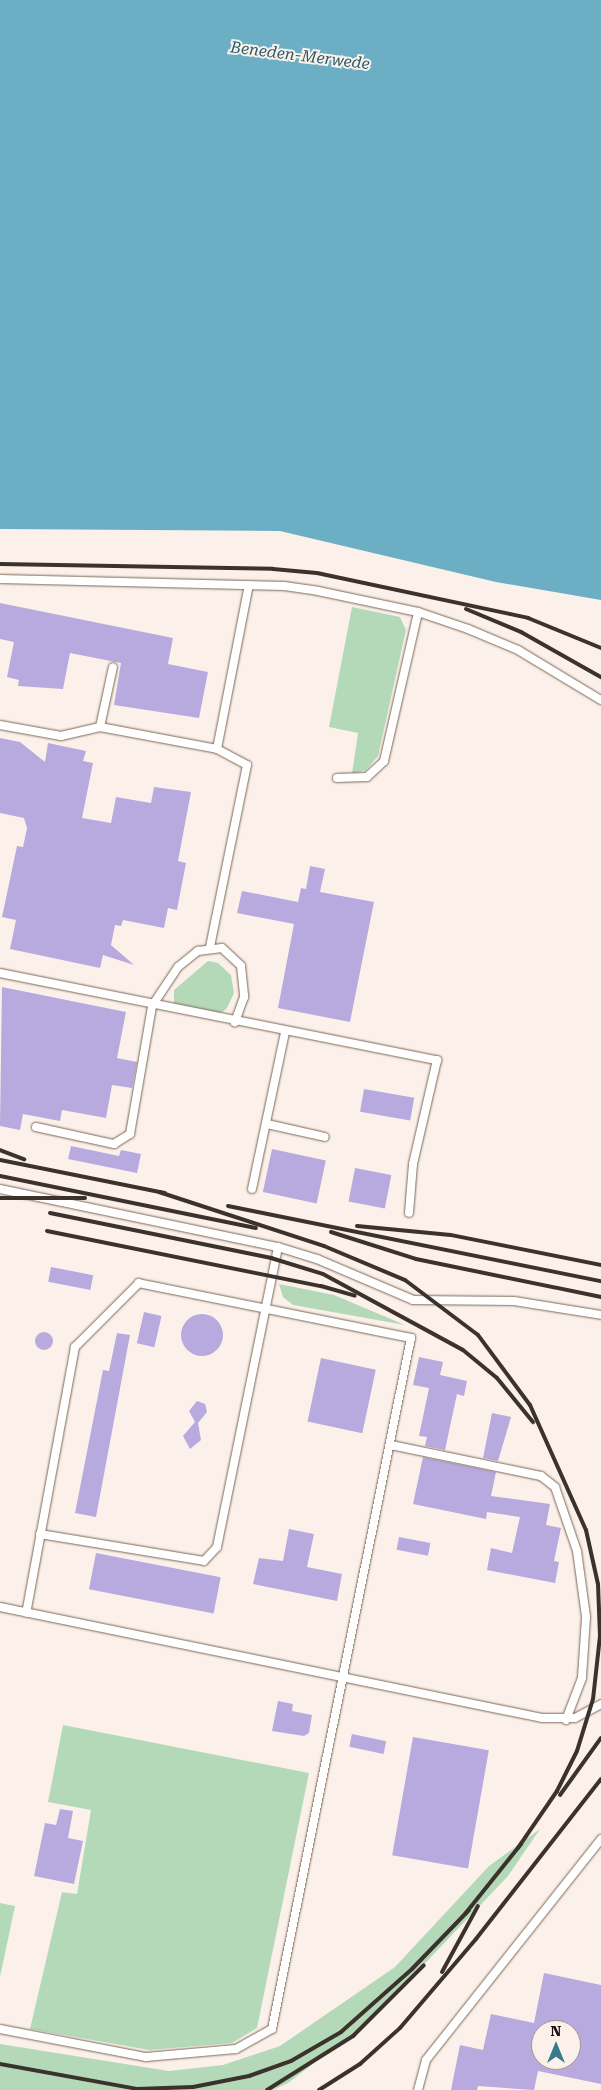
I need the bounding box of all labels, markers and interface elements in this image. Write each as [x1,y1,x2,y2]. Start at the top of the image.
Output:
water label: Beneden-Merwede [229,38,371,74]
north arrow [531,2020,581,2070]
text: N [551,2023,561,2039]

